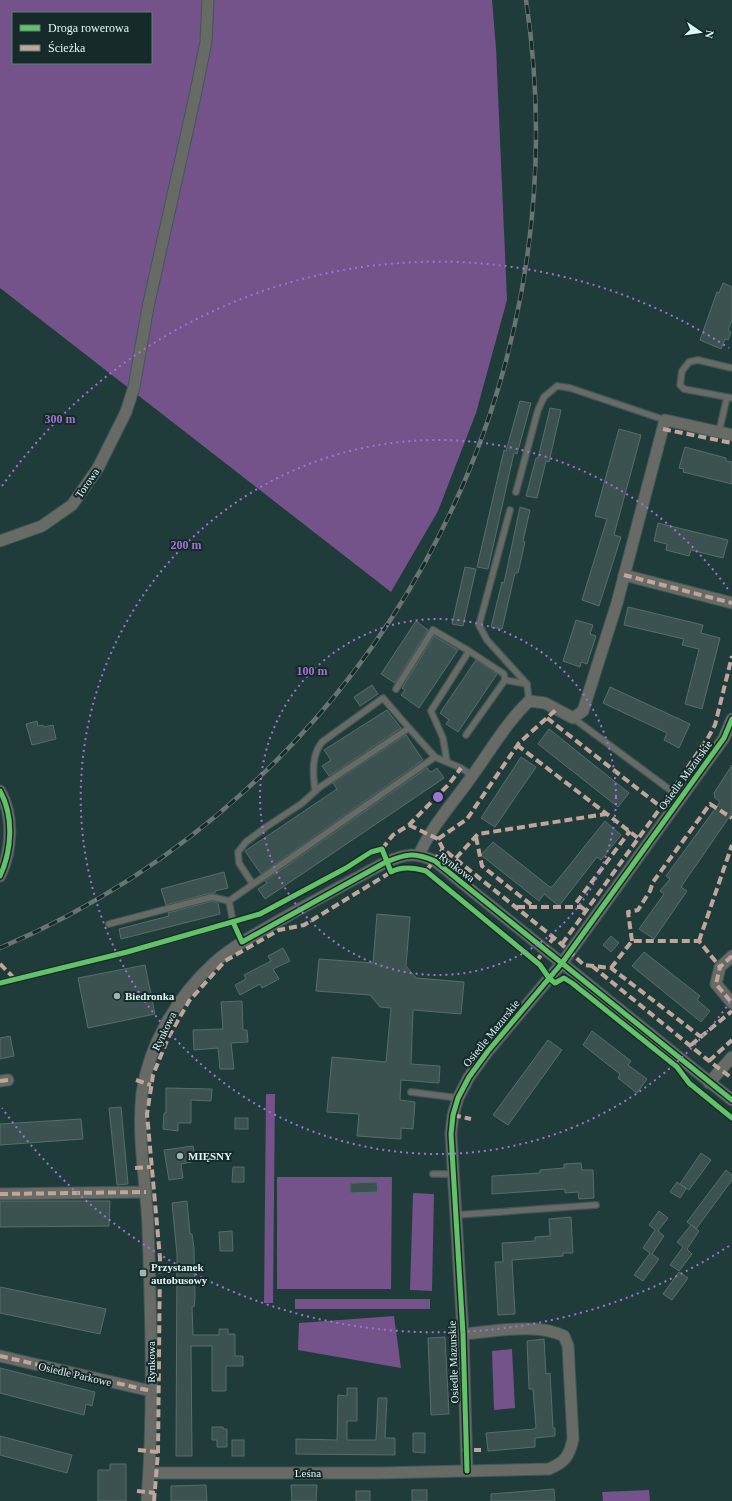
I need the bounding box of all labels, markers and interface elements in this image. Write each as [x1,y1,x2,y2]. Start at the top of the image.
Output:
legend [12,12,152,64]
north arrow [680,12,720,52]
text: Droga rowerowa [48,21,130,35]
text: N [703,29,716,40]
text: Ścieżka [48,41,86,55]
text: 300 m [45,412,76,426]
street label: Torowa [73,466,101,500]
text: 200 m [171,538,202,552]
text: 100 m [297,664,328,678]
street label: Osiedle Mazurskie [656,738,714,812]
centre of rings [431,790,445,804]
street label: Rynkowa [437,850,477,884]
place label: Biedronka [125,990,175,1002]
marker: Biedronka [112,991,122,1001]
street label: Osiedle Mazurskie [460,997,522,1069]
street label: Rynkowa [149,1010,179,1052]
place label: MIĘSNY [188,1150,232,1162]
marker: MIĘSNY [175,1151,185,1161]
place label: Przystanek autobusowy [151,1261,208,1286]
marker: Przystanek autobusowy [138,1268,148,1278]
street label: Osiedle Mazurskie [446,1320,460,1404]
street label: Rynkowa [145,1341,157,1383]
street label: Osiedle Parkowe [37,1360,113,1388]
street label: Leśna [295,1467,321,1479]

